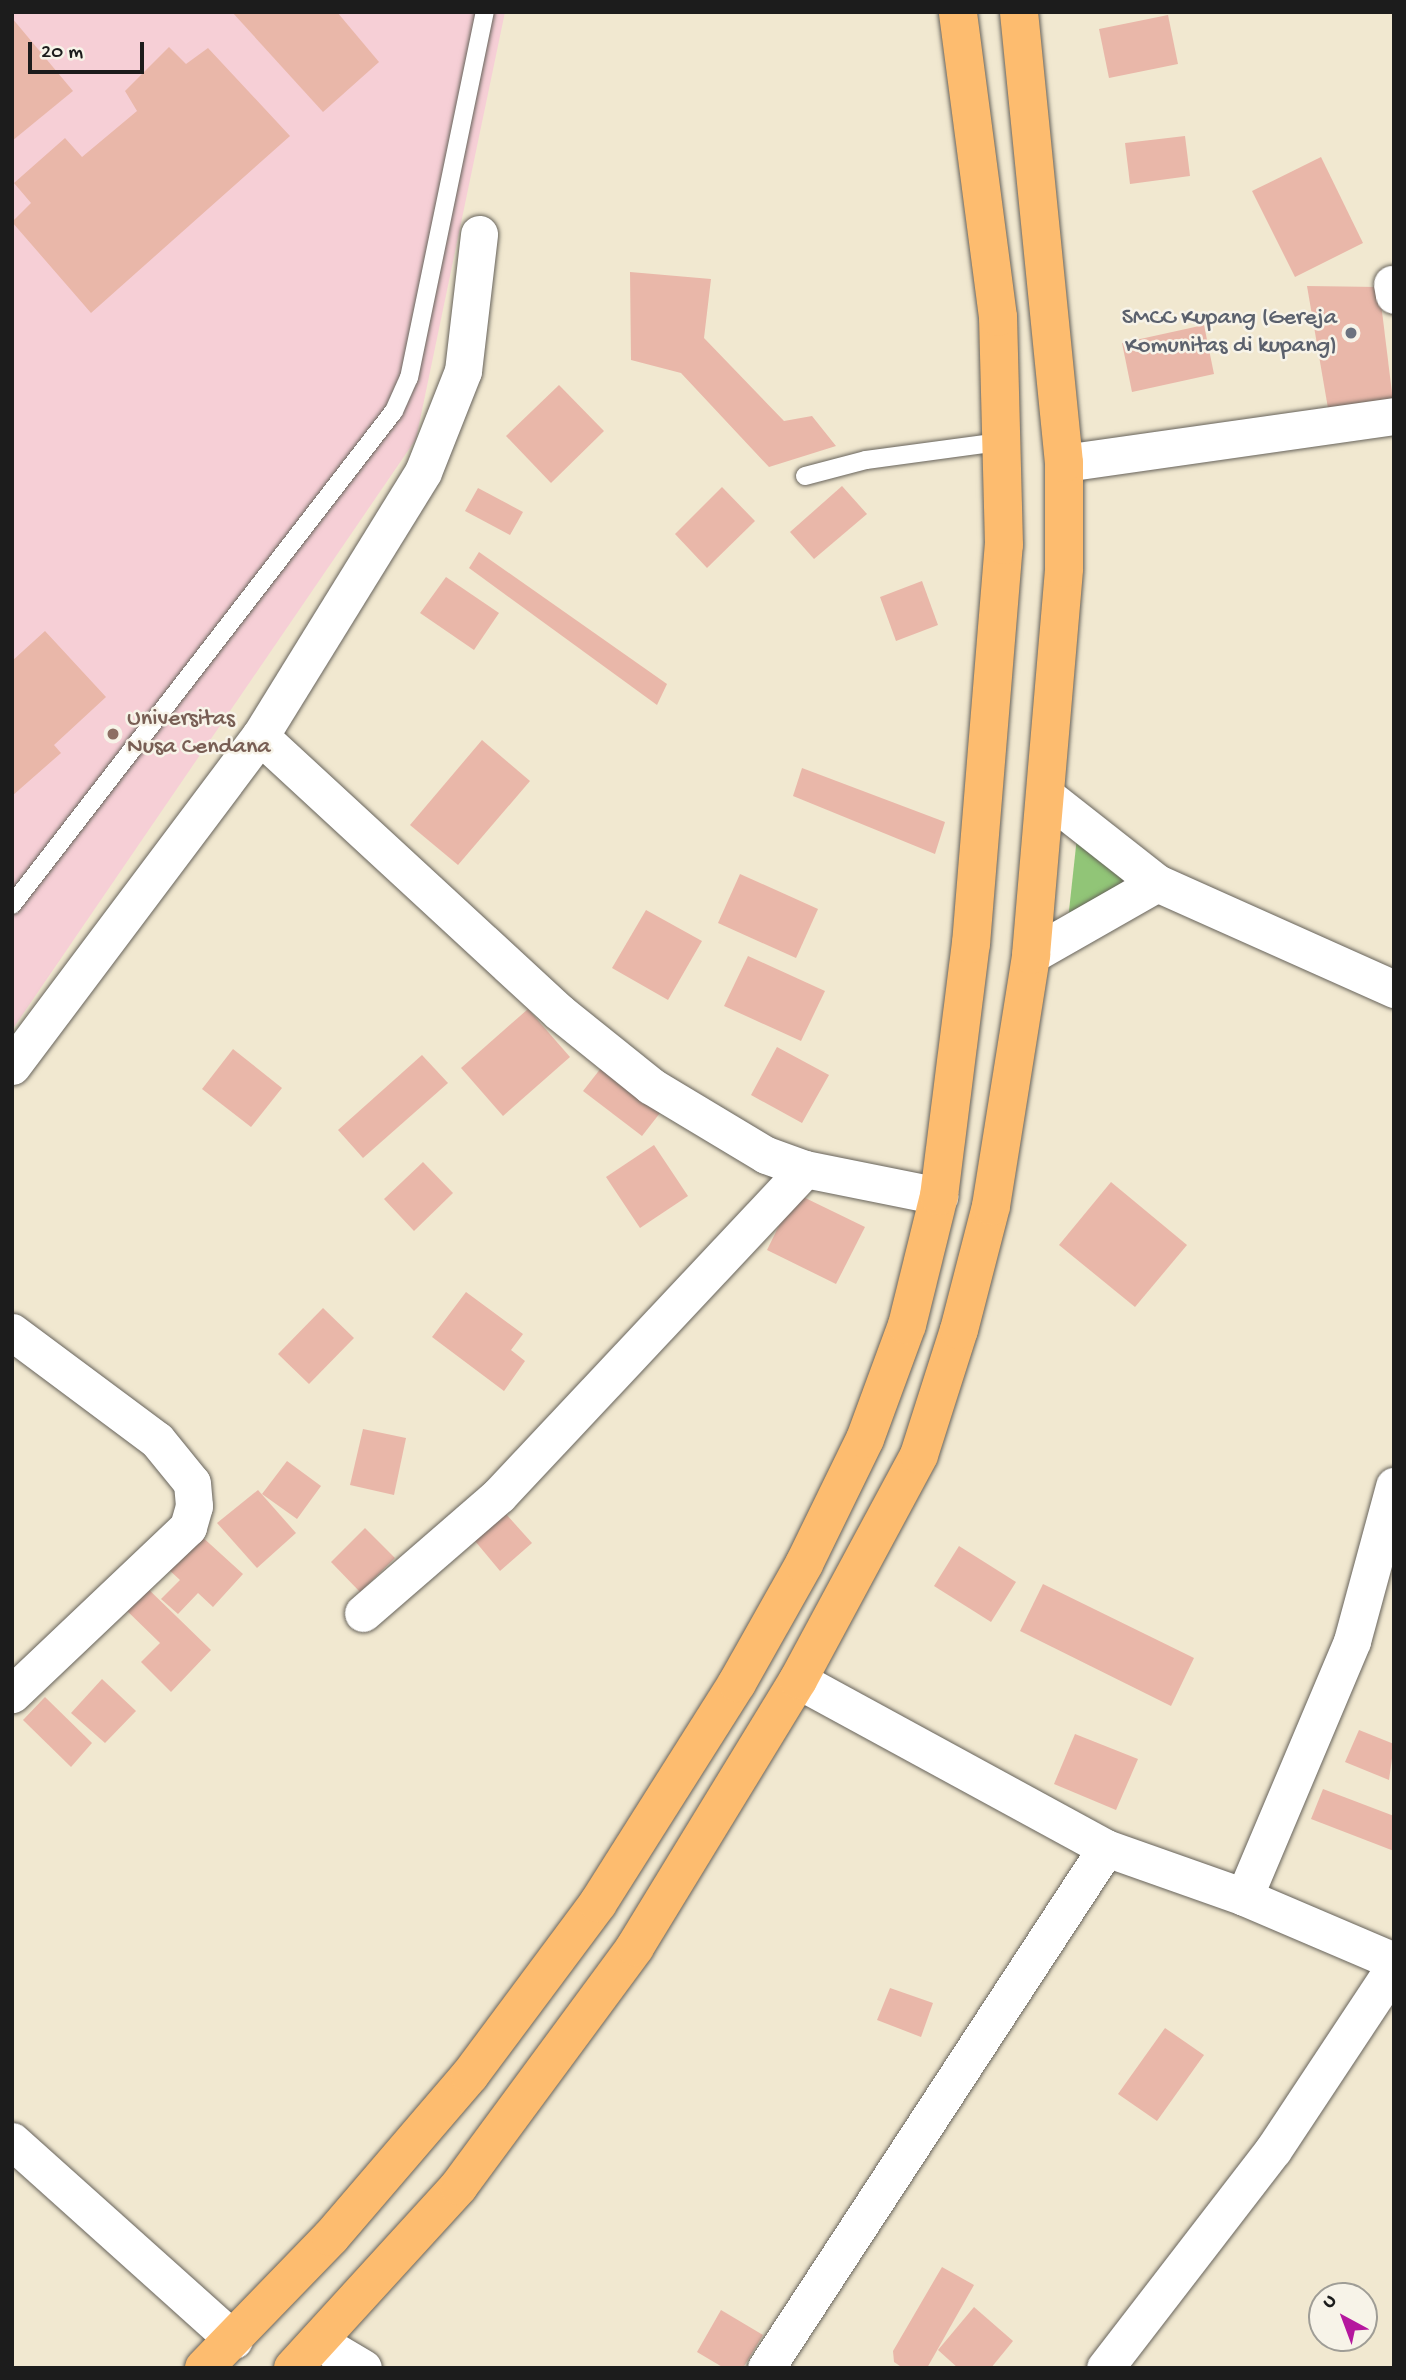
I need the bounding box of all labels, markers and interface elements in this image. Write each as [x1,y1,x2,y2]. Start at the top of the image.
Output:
scale bar [32,28,147,72]
text: 20 m [41,41,83,66]
place label: SMCC Kupang (Gereja Komunitas di kupang) [1122,305,1337,361]
marker: SMCC Kupang (Gereja Komunitas di kupang) [1343,325,1359,341]
place label: Universitas Nusa Cendana [127,706,271,762]
marker: Universitas Nusa Cendana [105,726,121,742]
north arrow [1308,2282,1378,2352]
text: U [1319,2290,1342,2315]

